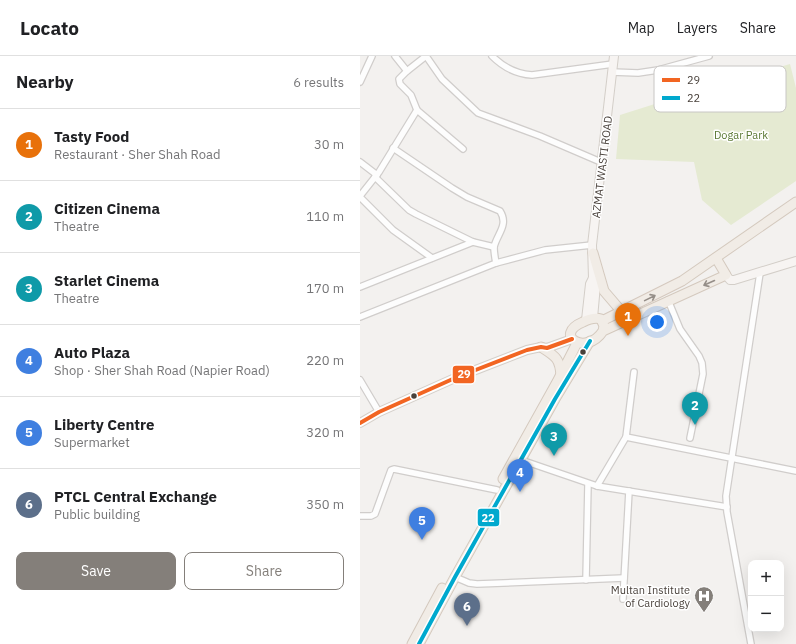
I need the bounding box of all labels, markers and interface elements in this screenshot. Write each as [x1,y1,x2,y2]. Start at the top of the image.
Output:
text: Locato [20,16,79,40]
text: Map [628,19,655,37]
text: Layers [677,19,718,37]
text: Share [740,19,776,37]
legend [654,66,786,112]
text: Nearby [16,71,74,93]
text: 29 [687,73,700,87]
text: 6 results [293,74,344,91]
text: 22 [687,91,700,105]
street label: AZMAT WASTI ROAD [589,115,615,219]
text: Tasty Food [54,127,129,146]
park label: Dogar Park [714,128,768,142]
text: 1 [25,136,33,153]
text: 30 m [314,136,344,153]
text: Restaurant · Sher Shah Road [54,146,221,163]
text: Citizen Cinema [54,199,160,218]
text: 2 [25,208,33,225]
text: 110 m [306,208,344,225]
text: Theatre [54,218,99,235]
text: Starlet Cinema [54,271,159,290]
text: 3 [25,280,33,297]
text: 170 m [306,280,344,297]
one-way arrow [703,280,715,287]
text: Theatre [54,290,99,307]
one-way arrow [644,294,656,301]
pin: 1 [615,303,641,336]
your location [647,312,667,332]
text: Auto Plaza [54,343,130,362]
unlabelled marker [578,347,588,357]
text: 4 [25,352,33,369]
text: 220 m [306,352,344,369]
text: Shop · Sher Shah Road (Napier Road) [54,362,270,379]
line badge: 29 [452,365,475,384]
text: 29 [457,367,471,381]
unlabelled marker [409,391,419,401]
pin: 2 [682,392,708,425]
text: Liberty Centre [54,415,155,434]
pin: 3 [541,423,567,456]
text: 5 [25,424,33,441]
text: 320 m [306,424,344,441]
text: Supermarket [54,434,130,451]
pin: 4 [507,459,533,492]
text: PTCL Central Exchange [54,487,217,506]
text: 6 [25,496,33,513]
text: 350 m [306,496,344,513]
text: Public building [54,506,140,523]
pin: 5 [409,507,435,540]
line badge: 22 [477,508,500,527]
text: 22 [481,511,495,525]
button: Save [16,552,176,590]
button: Share [184,552,344,590]
map controls [748,560,784,632]
button: + [748,560,784,596]
place label: Multan Institute of Cardiology [611,583,691,610]
hospital icon: Multan Institute of Cardiology [693,585,715,613]
pin: 6 [454,593,480,626]
button: − [748,596,784,632]

